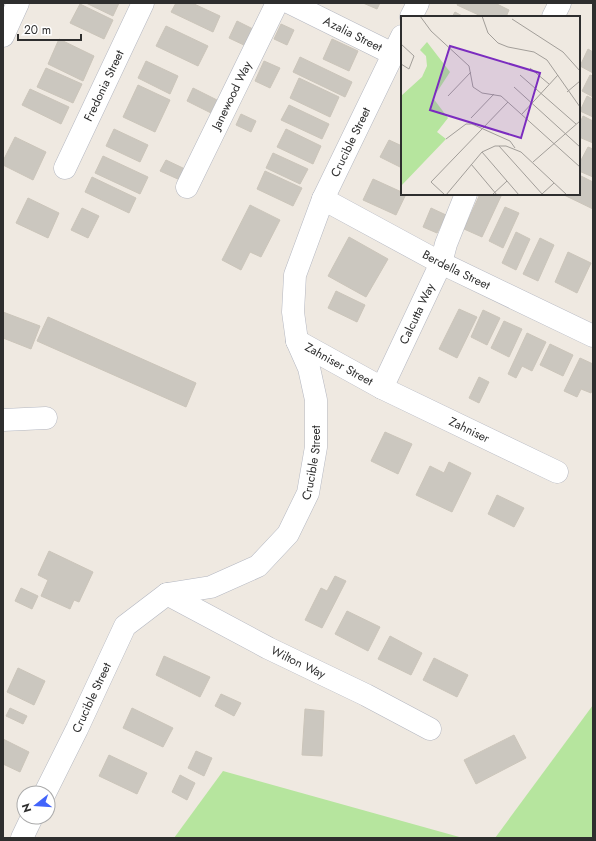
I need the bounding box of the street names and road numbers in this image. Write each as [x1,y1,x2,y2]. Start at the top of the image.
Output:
street label: Azalia Street [320,12,385,56]
street label: Fredonia Street [79,47,128,124]
street label: Janewood Way [207,57,257,134]
street label: Crucible Street [326,104,375,180]
street label: Berdella Street [419,246,493,294]
street label: Calcutta Way [395,280,439,347]
street label: Zahniser Street [302,338,376,390]
street label: Zahniser [446,412,494,448]
street label: Crucible Street [297,425,325,504]
street label: Wilton Way [268,642,329,684]
street label: Crucible Street [67,660,116,736]

